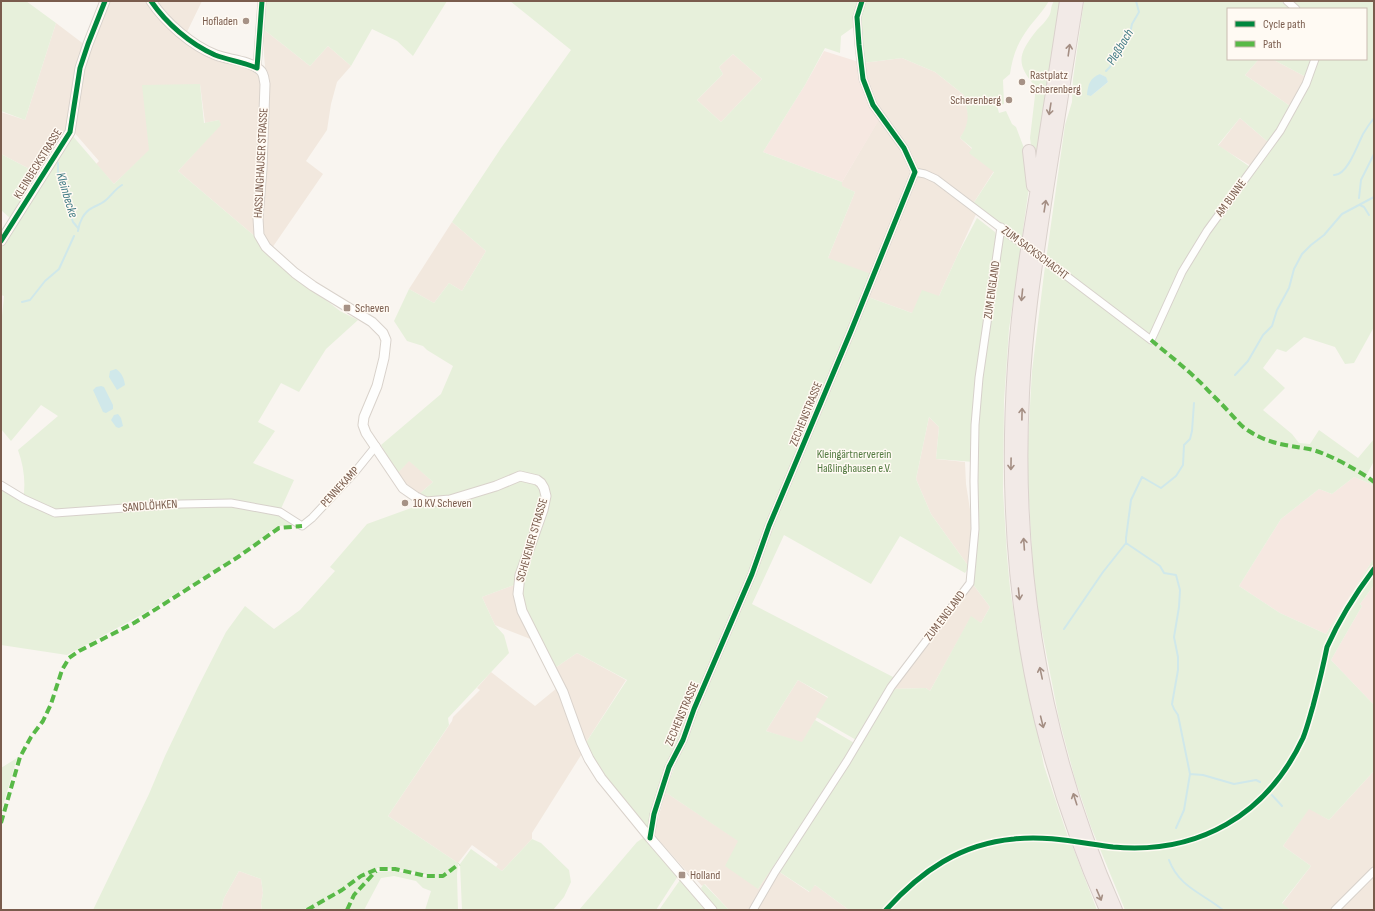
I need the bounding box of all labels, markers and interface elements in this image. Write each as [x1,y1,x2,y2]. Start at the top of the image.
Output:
legend [1227,8,1367,60]
place label: Hofladen [202,14,238,29]
marker: Hofladen [241,16,251,26]
text: Cycle path [1263,17,1305,32]
water label: Pleßbach [1103,26,1137,68]
text: Path [1263,37,1281,52]
one-way arrow [1065,44,1073,57]
place label: Rastplatz Scherenberg [1030,68,1081,97]
marker: Rastplatz Scherenberg [1017,77,1027,87]
place label: Scherenberg [950,93,1001,108]
marker: Scherenberg [1004,95,1014,105]
one-way arrow [1046,102,1054,115]
street label: HASSLINGHAUSER STRASSE [251,107,271,219]
street label: KLEINBECKSTRASSE [10,126,66,202]
water label: Kleinbecke [53,171,81,219]
street label: AM BUNNE [1212,176,1250,220]
one-way arrow [1041,200,1049,213]
street label: ZUM SACKSCHACHT [998,223,1072,283]
street label: ZUM ENGLAND [980,260,1004,320]
one-way arrow [1018,288,1026,301]
place label: Scheven [355,301,389,316]
marker: Scheven [342,303,352,313]
street label: ZECHENSTRASSE [786,379,826,448]
one-way arrow [1018,408,1026,421]
park label: Kleingärtnerverein Haßlinghausen e.V. [817,447,891,476]
one-way arrow [1008,457,1015,470]
street label: PENNEKAMP [317,464,363,510]
place label: 10 KV Scheven [413,496,472,511]
street label: SCHEVENER STRASSE [513,496,551,584]
street label: SANDLÖHKEN [122,497,178,515]
marker: 10 KV Scheven [400,498,410,508]
one-way arrow [1021,538,1028,551]
one-way arrow [1016,587,1023,600]
street label: ZUM ENGLAND [921,588,969,644]
one-way arrow [1037,667,1045,680]
street label: ZECHENSTRASSE [662,680,702,748]
one-way arrow [1039,715,1046,728]
one-way arrow [1070,793,1078,805]
place label: Holland [690,868,720,883]
marker: Holland [677,870,687,880]
one-way arrow [1096,888,1103,900]

